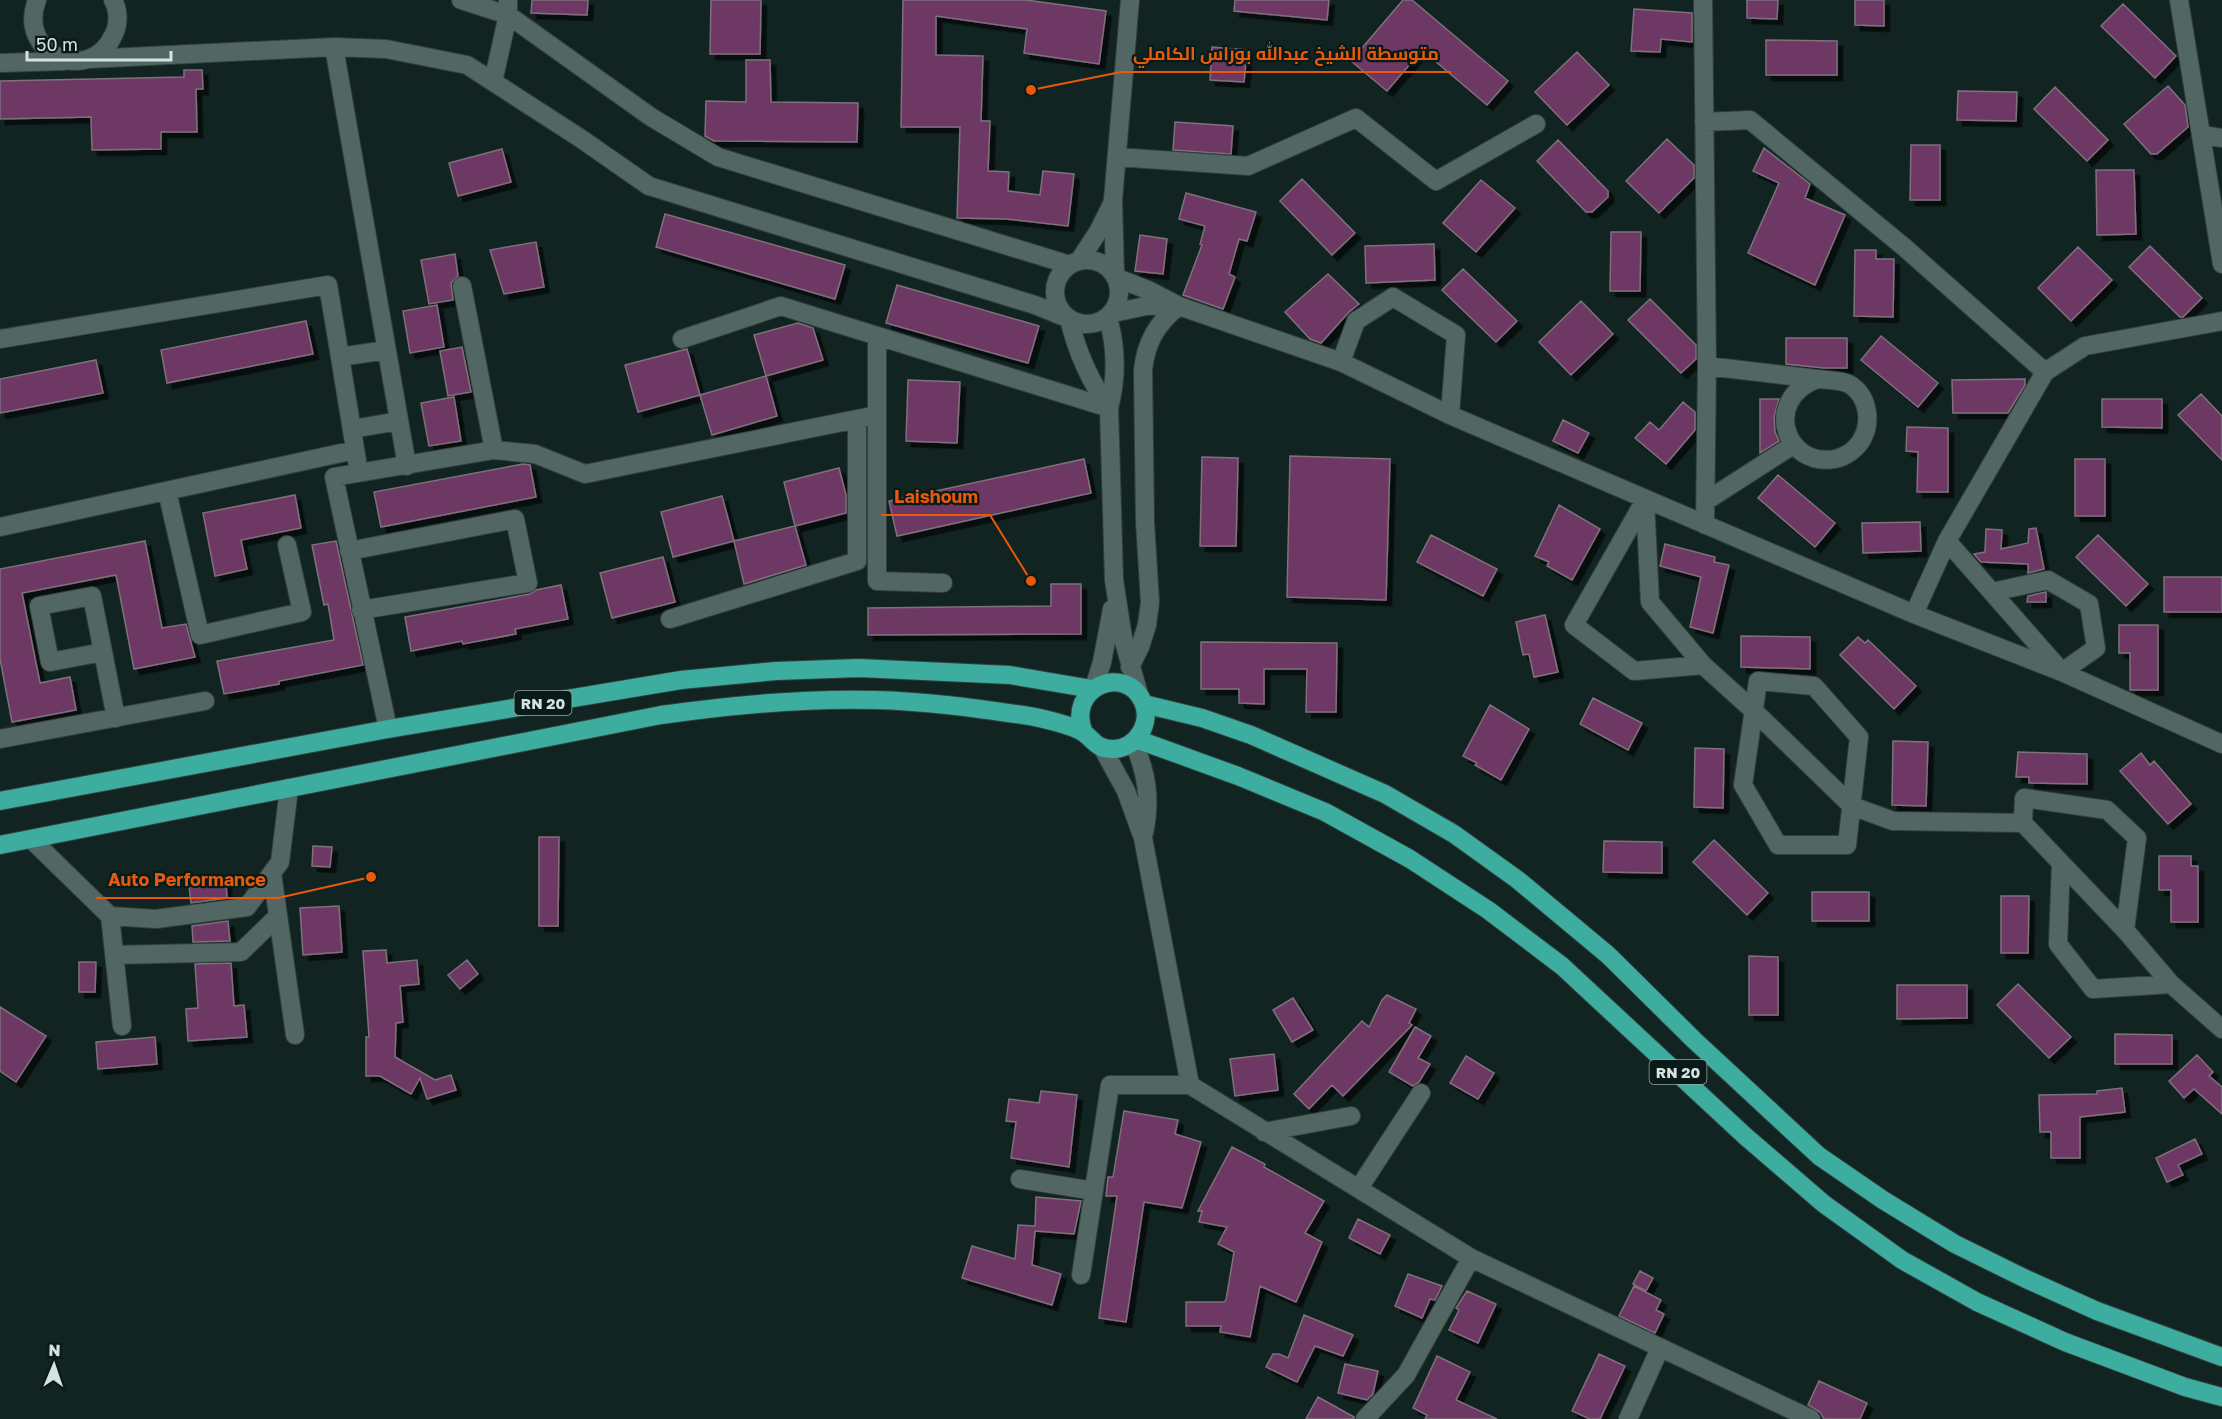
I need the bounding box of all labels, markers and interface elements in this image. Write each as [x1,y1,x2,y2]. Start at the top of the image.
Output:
scale bar [27,24,171,62]
text: 50 m [36,33,78,55]
callout: متوسطة الشيخ عبدالله بوراس الكاملي [1121,36,1451,72]
text: متوسطة الشيخ عبدالله بوراس الكاملي [1133,41,1439,69]
callout: Laishoum [882,479,990,515]
text: Laishoum [894,485,978,507]
road number: RN 20 [514,691,572,715]
callout: Auto Performance [96,862,278,898]
text: Auto Performance [108,868,266,890]
road number: RN 20 [1650,1060,1706,1084]
north arrow [24,1335,84,1395]
text: N [48,1340,61,1360]

